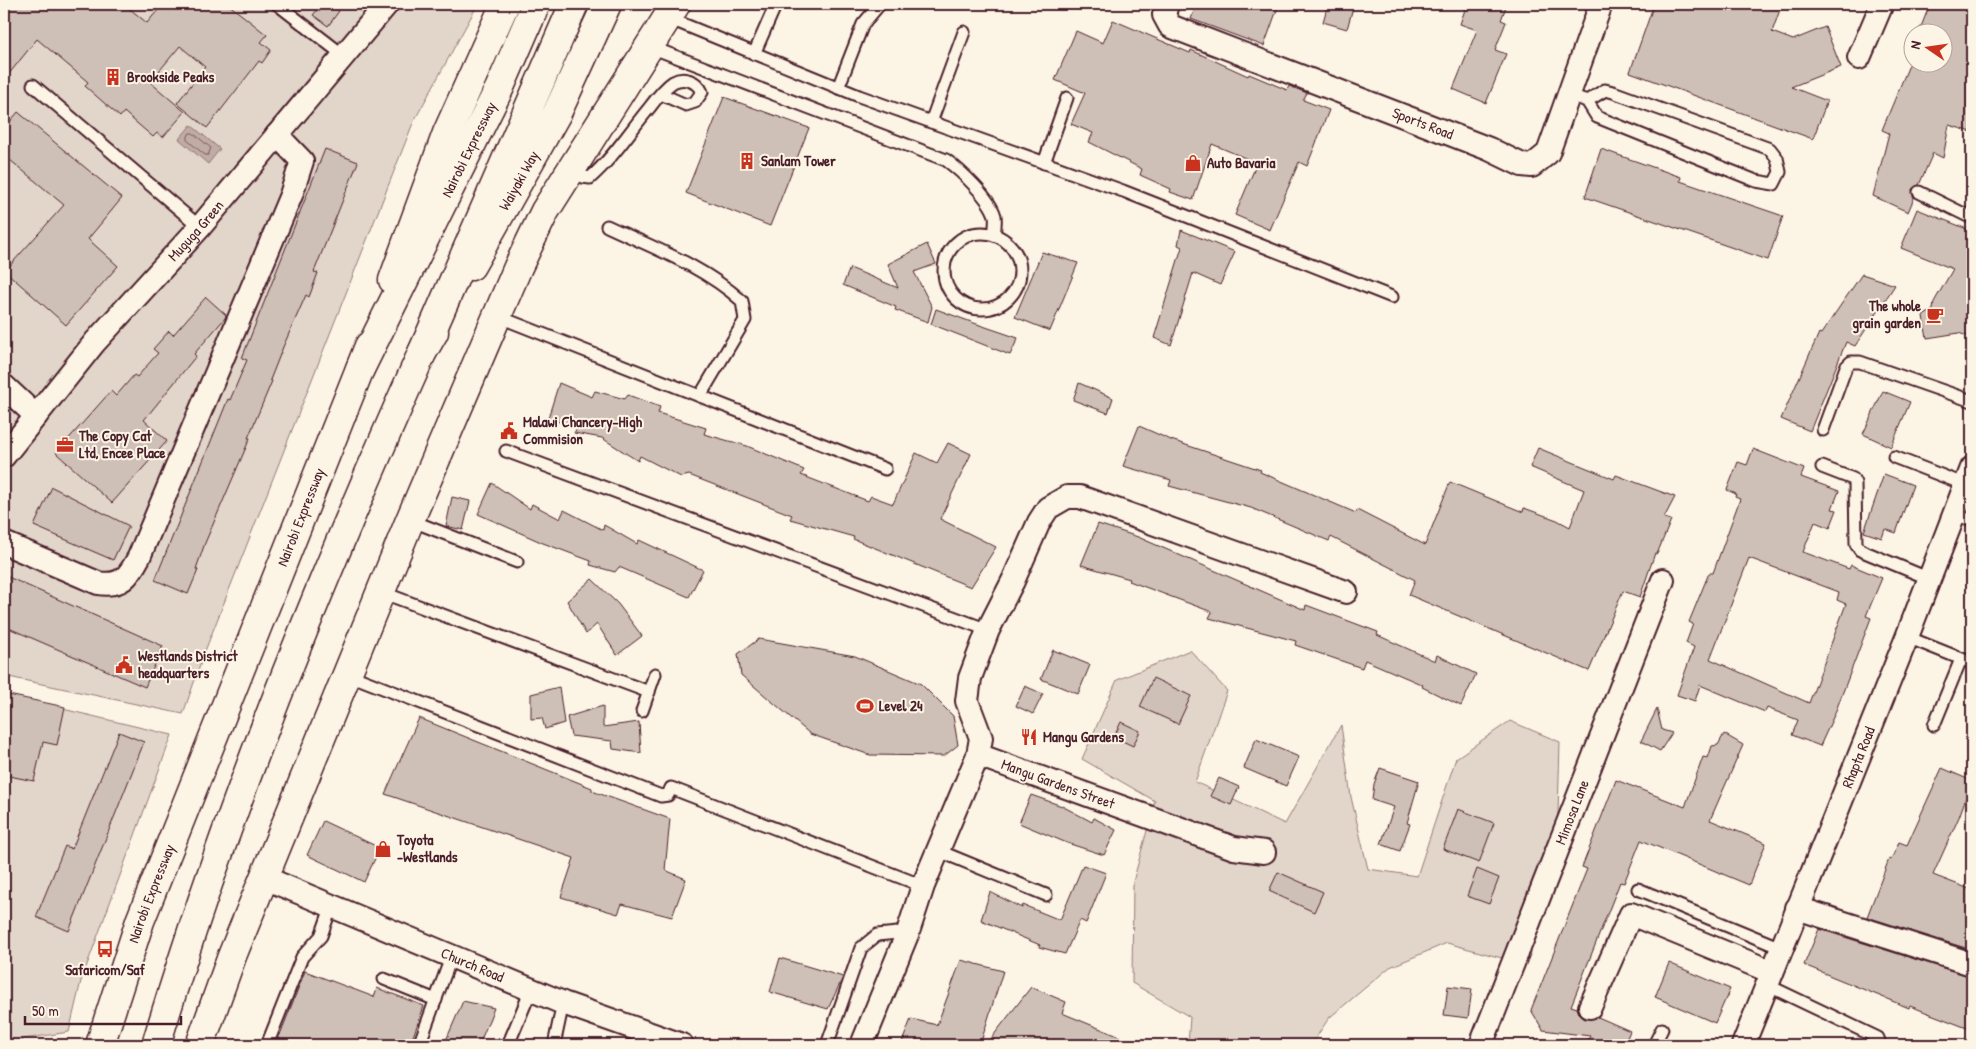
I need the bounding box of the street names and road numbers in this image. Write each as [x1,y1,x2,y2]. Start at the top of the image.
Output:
street label: Nairobi Expressway [436,98,501,201]
street label: Sports Road [1389,102,1457,144]
street label: Waiyaki Way [493,147,544,214]
street label: Muguga Green [163,195,228,266]
street label: Nairobi Expressway [271,465,329,569]
street label: Rhapta Road [1836,723,1880,791]
street label: Mangu Gardens Street [999,753,1119,814]
street label: Mimosa Lane [1549,777,1594,847]
street label: Nairobi Expressway [123,841,180,945]
street label: Church Road [438,942,508,987]

